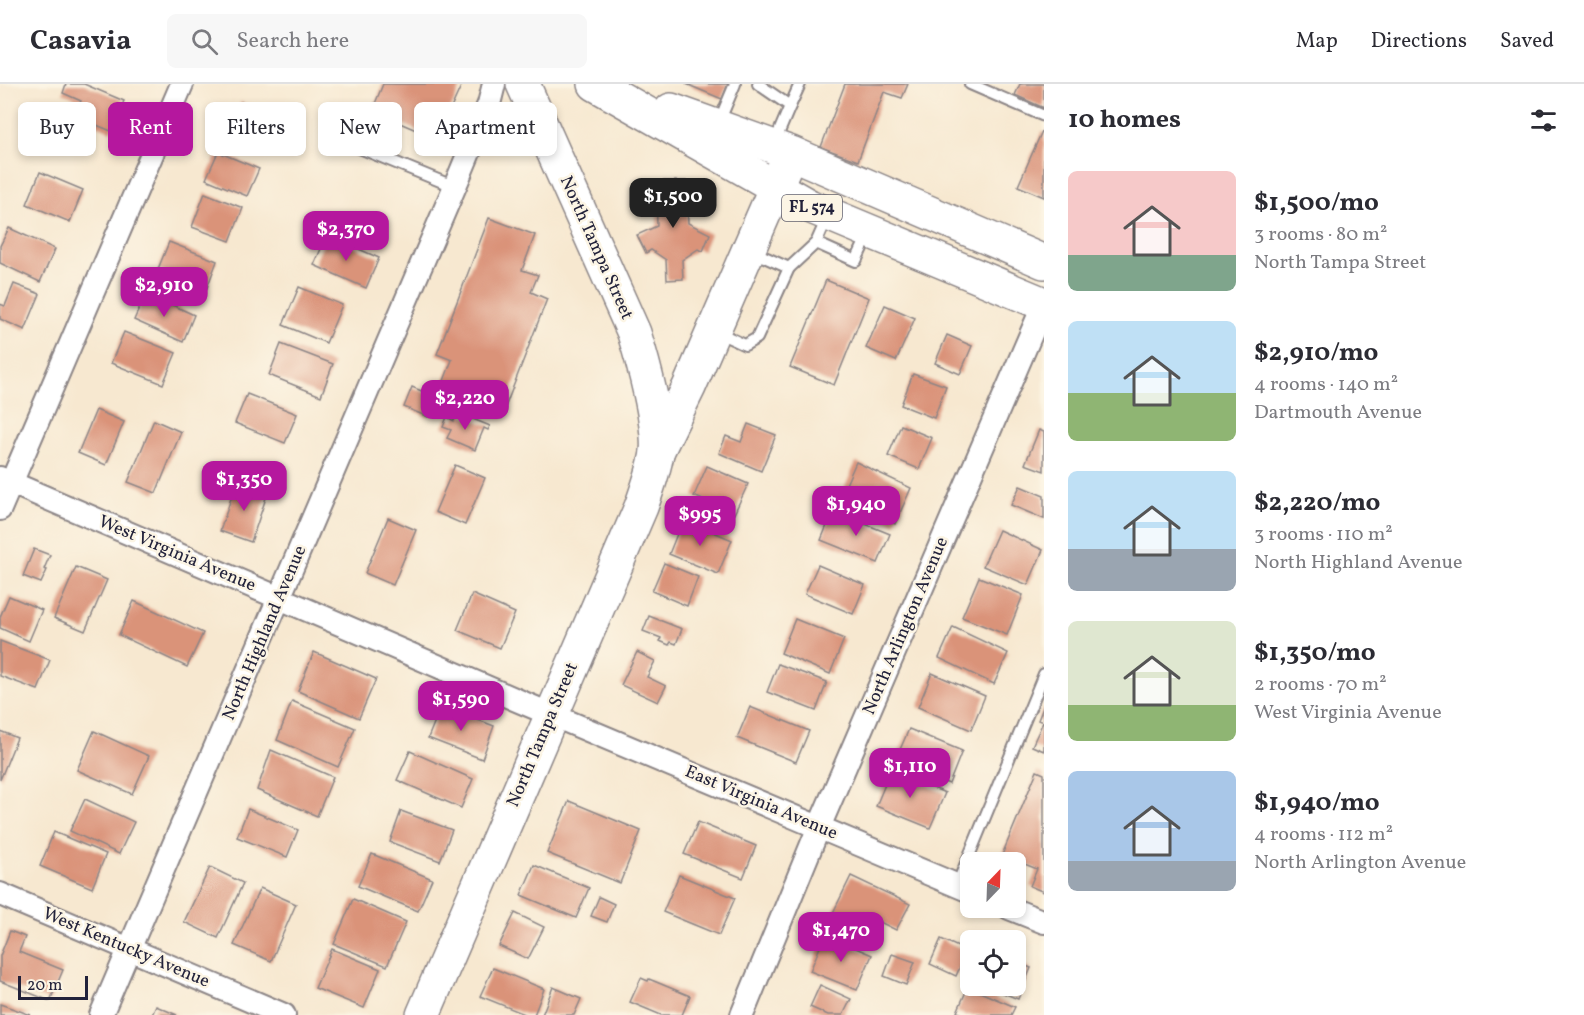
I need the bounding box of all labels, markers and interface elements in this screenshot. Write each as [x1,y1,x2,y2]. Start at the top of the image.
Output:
search box [167,14,587,68]
text: Casavia [30,22,131,61]
icon: search [188,25,221,58]
text: Search here [236,26,349,57]
text: Map [1296,27,1338,56]
text: Directions [1371,27,1467,56]
text: Saved [1500,27,1554,56]
chip: Buy [18,102,96,156]
chip: Rent [108,102,193,156]
chip: Filters [205,102,306,156]
chip: New [318,102,402,156]
chip: Apartment [414,102,557,156]
text: 10 homes [1068,102,1181,138]
icon: filters [1527,104,1560,137]
street label: North Tampa Street [553,172,639,324]
pin: $1,500 [624,178,722,229]
text: $1,500 [643,183,703,211]
text: $1,500/mo [1254,185,1379,221]
road number: FL 574 [782,195,842,221]
icon: home [1116,195,1188,267]
pin: $2,370 [297,211,395,262]
text: $2,370 [317,216,375,244]
text: 3 rooms · 80 m² [1254,221,1387,249]
text: North Tampa Street [1254,249,1426,277]
pin: $2,910 [115,267,213,318]
text: $2,910 [135,272,193,300]
text: $2,910/mo [1254,335,1378,371]
icon: home [1116,345,1188,417]
text: 4 rooms · 140 m² [1254,371,1398,399]
pin: $2,220 [416,380,514,431]
text: $2,220 [435,385,495,413]
text: Dartmouth Avenue [1254,399,1422,427]
pin: $1,350 [195,461,293,512]
text: $1,350 [216,466,272,494]
text: $2,220/mo [1254,485,1381,521]
pin: $1,940 [807,486,905,537]
text: $1,940 [826,491,886,519]
icon: home [1116,495,1188,567]
pin: $995 [664,496,736,547]
text: $995 [679,501,721,529]
street label: West Virginia Avenue [94,510,260,598]
text: 3 rooms · 110 m² [1254,521,1393,549]
street label: North Arlington Avenue [857,533,955,719]
street label: North Highland Avenue [217,542,313,724]
text: North Highland Avenue [1254,549,1463,577]
text: $1,350/mo [1254,635,1376,671]
icon: home [1116,645,1188,717]
street label: North Tampa Street [501,659,585,811]
text: 2 rooms · 70 m² [1254,671,1387,699]
pin: $1,590 [412,681,510,732]
text: $1,590 [432,686,490,714]
text: West Virginia Avenue [1254,699,1442,727]
pin: $1,110 [861,748,959,799]
text: $1,110 [883,753,937,781]
street label: East Virginia Avenue [681,760,841,846]
text: $1,940/mo [1254,785,1380,821]
icon: home [1116,795,1188,867]
text: 4 rooms · 112 m² [1254,821,1393,849]
text: North Arlington Avenue [1254,849,1466,877]
north arrow [960,852,1026,918]
map controls [960,852,1026,996]
street label: West Kentucky Avenue [39,902,213,994]
pin: $1,470 [792,912,890,963]
text: $1,470 [812,917,870,945]
button: locate [960,930,1026,996]
scale bar [18,973,88,1000]
text: 20 m [27,975,62,997]

